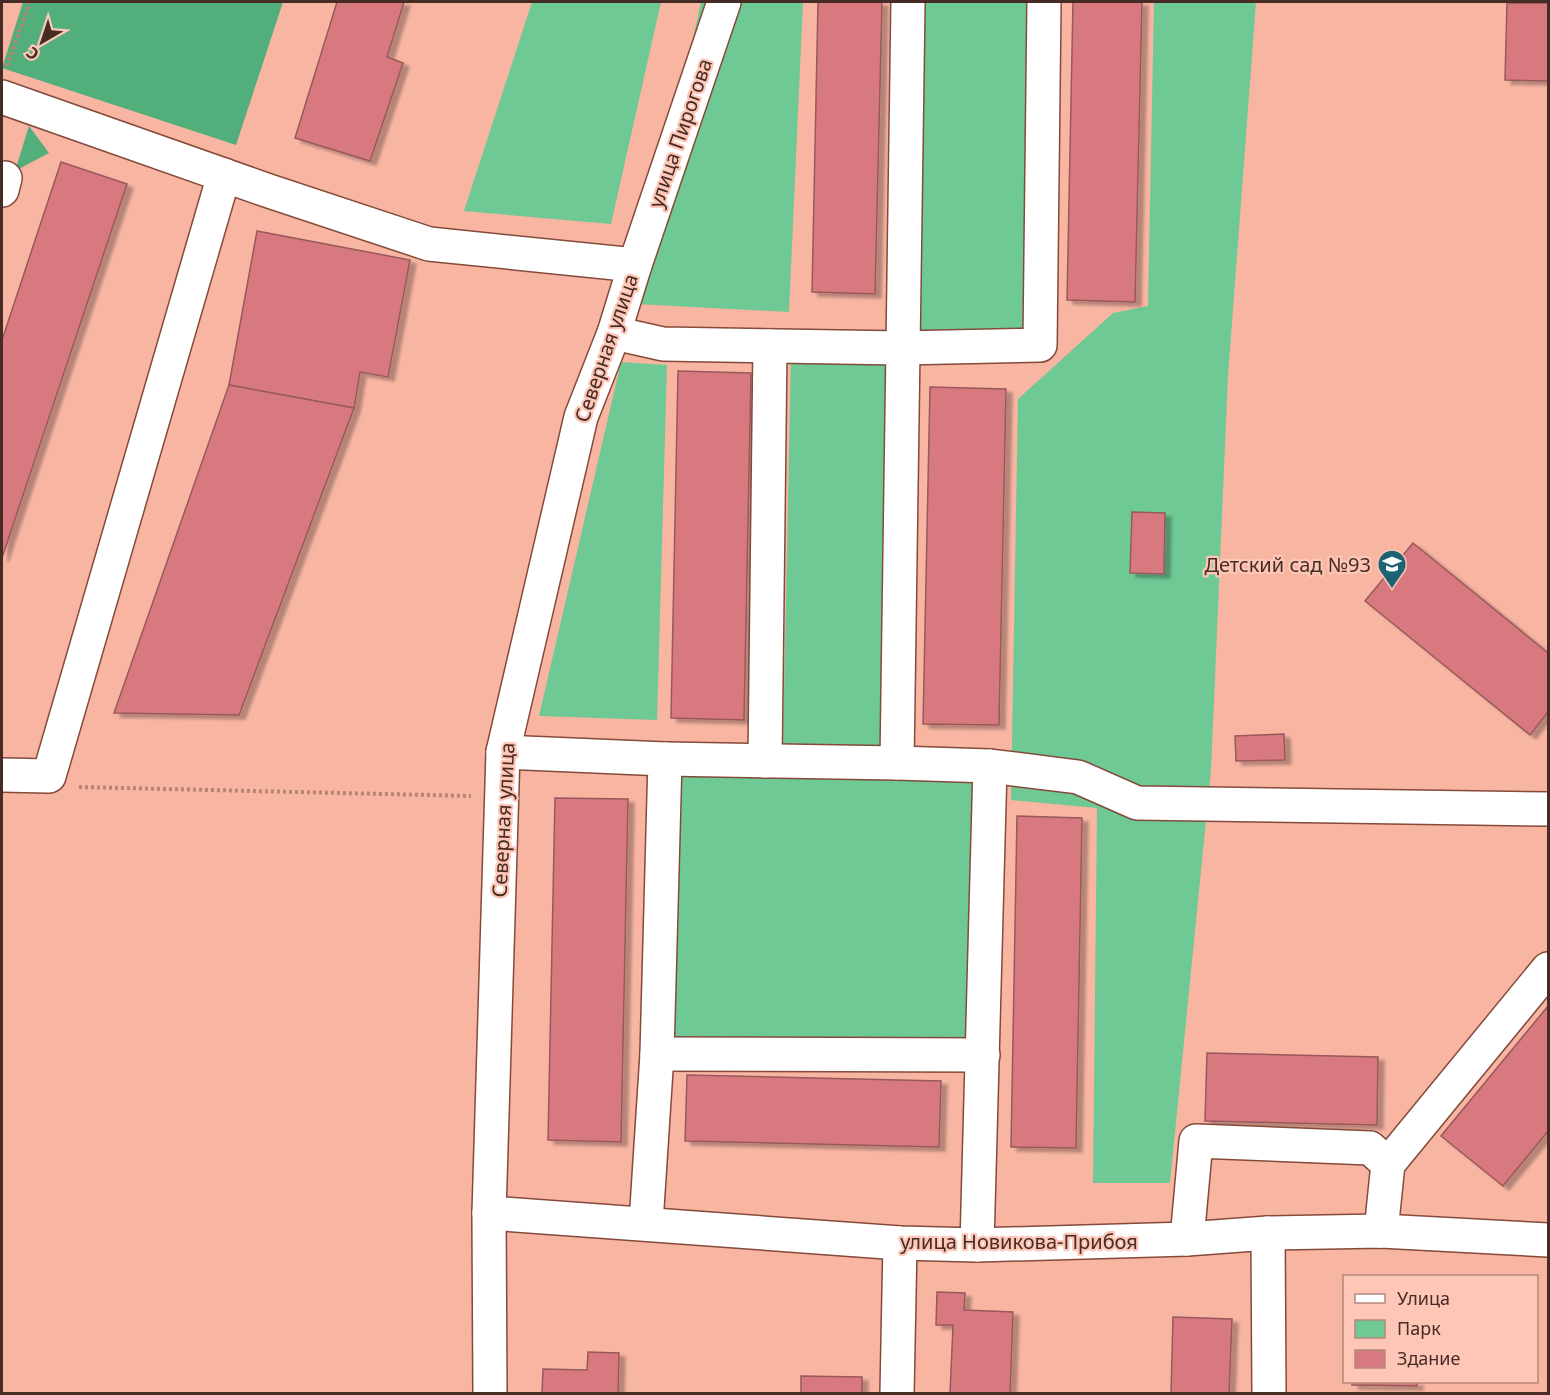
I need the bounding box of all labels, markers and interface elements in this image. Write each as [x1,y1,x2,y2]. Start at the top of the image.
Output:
north arrow [12,12,72,72]
text: С [22,42,43,65]
street label: улица Пирогова [642,55,718,211]
street label: Северная улица [568,270,644,426]
school or university icon: Детский сад №93 [1376,548,1408,590]
place label: Детский сад №93 [1204,551,1371,578]
street label: Северная улица [485,742,521,898]
street label: улица Новикова-Прибоя [900,1228,1138,1255]
legend [1343,1275,1538,1383]
text: Улица [1397,1286,1450,1310]
text: Парк [1397,1316,1441,1340]
text: Здание [1397,1346,1461,1370]

